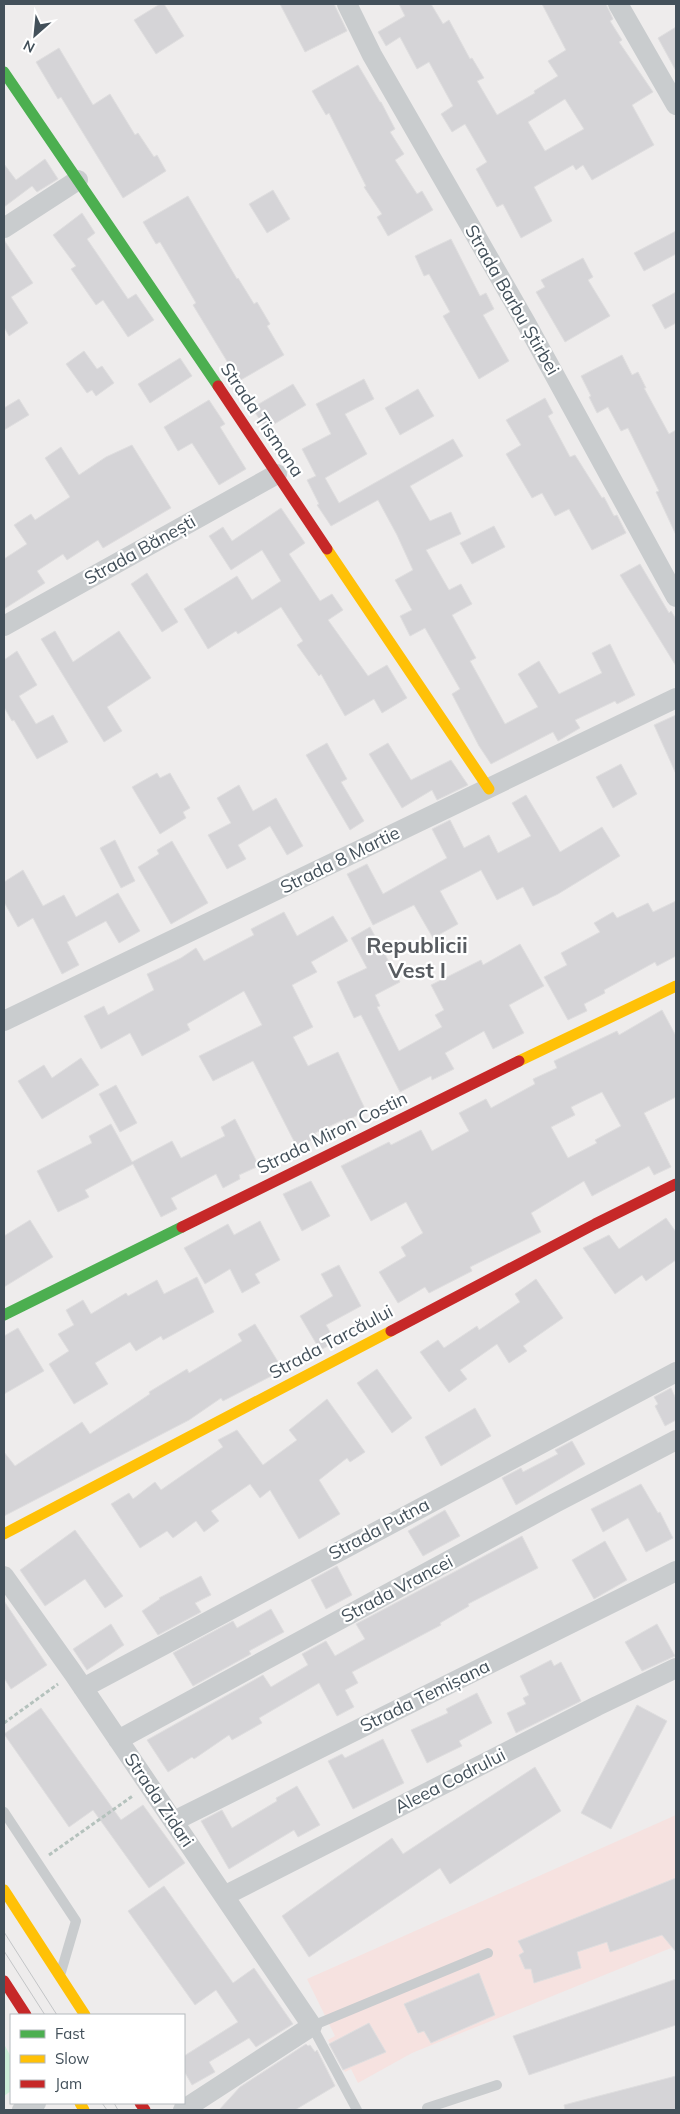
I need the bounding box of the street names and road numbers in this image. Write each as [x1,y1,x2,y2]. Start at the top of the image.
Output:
street label: Strada Barbu Știrbei [460,221,565,379]
street label: Strada Tismana [216,358,309,481]
street label: Strada Bănești [80,509,199,590]
street label: Strada 8 Martie [276,821,403,898]
street label: Strada Miron Costin [253,1086,411,1179]
street label: Strada Tarcăului [265,1299,397,1384]
street label: Strada Putna [325,1492,433,1565]
street label: Strada Vrancei [337,1549,457,1628]
street label: Strada Temișana [356,1654,493,1737]
street label: Aleea Codrului [391,1743,509,1818]
street label: Strada Zidari [120,1748,199,1851]

